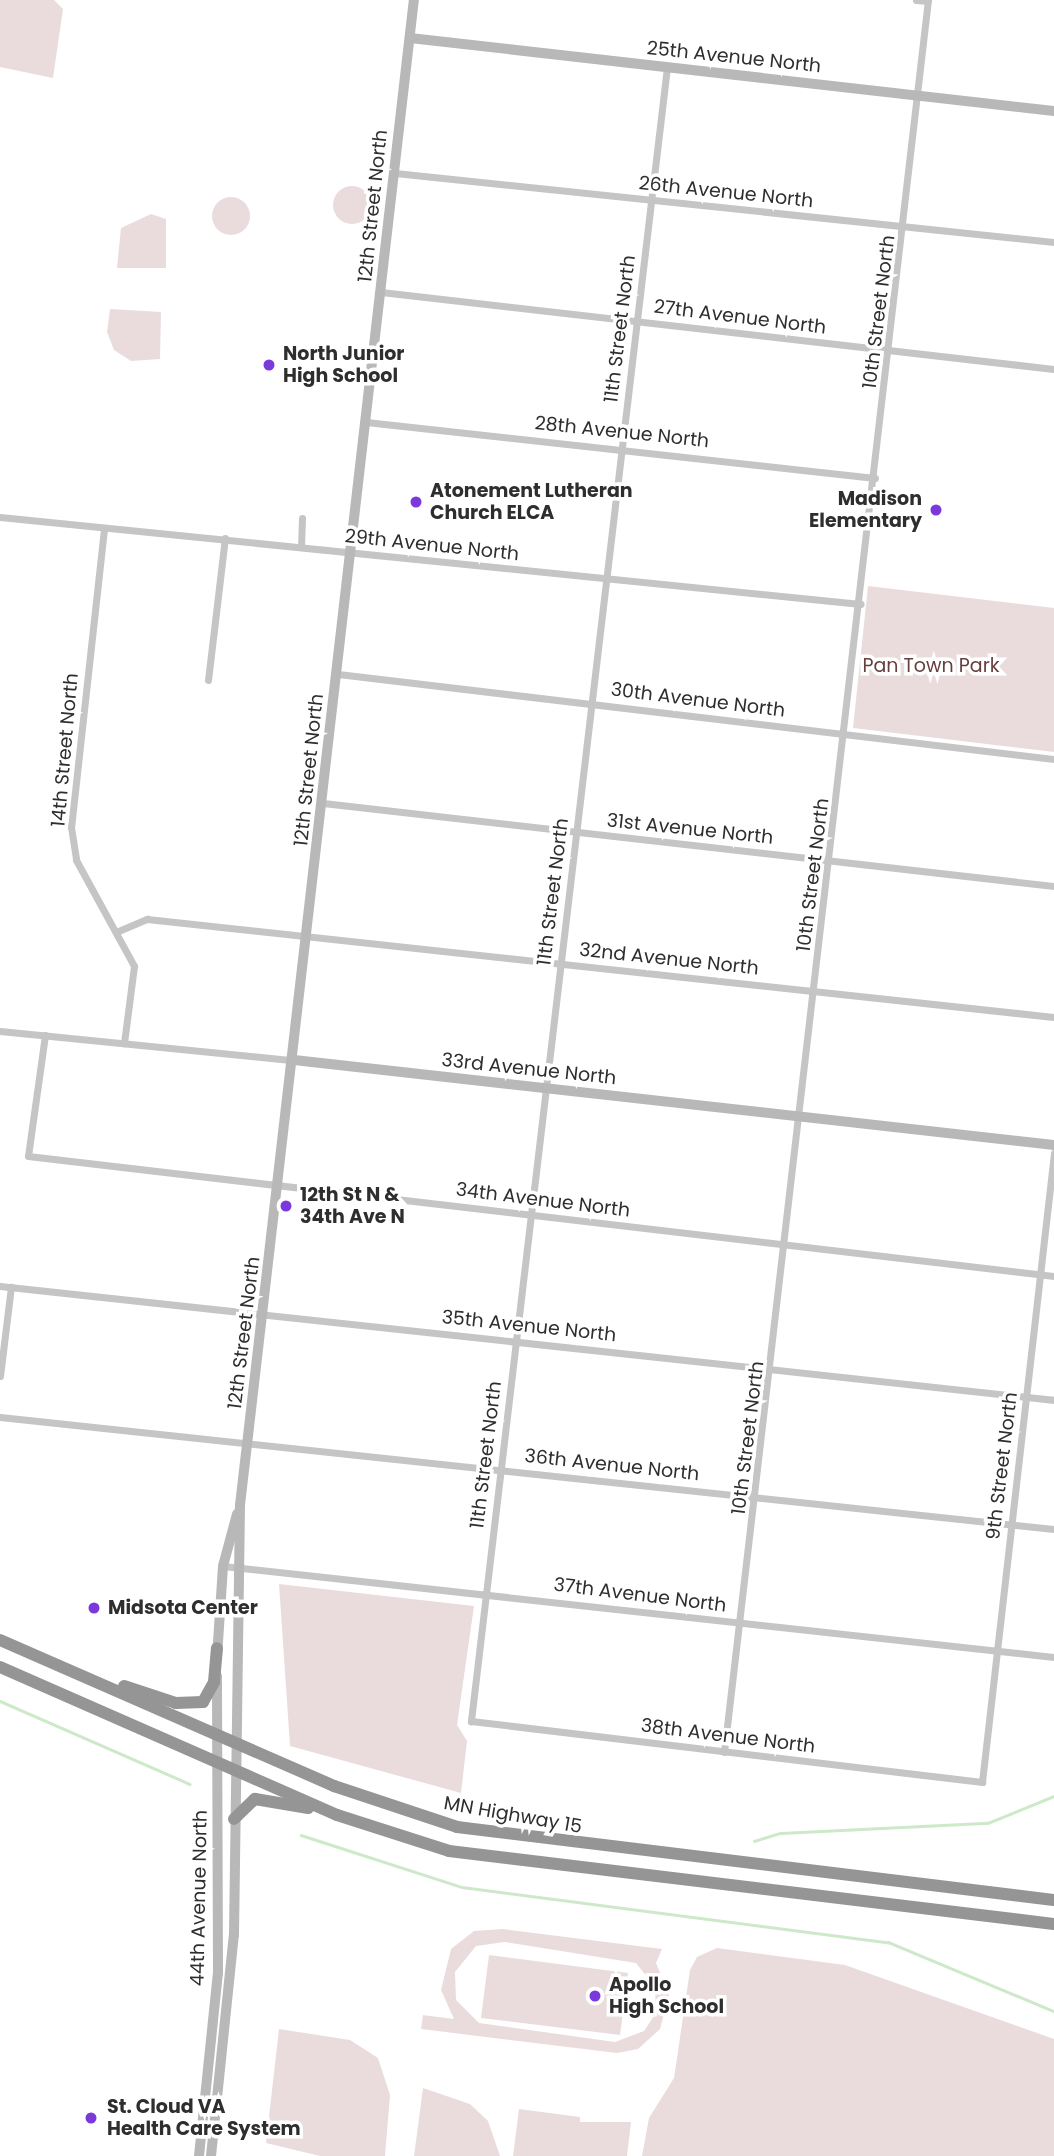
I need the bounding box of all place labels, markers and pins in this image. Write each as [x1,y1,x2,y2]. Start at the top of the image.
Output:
place label: North Junior High School [283,343,405,387]
marker: North Junior High School [261,357,277,373]
place label: Atonement Lutheran Church ELCA [430,480,633,524]
place label: Madison Elementary [809,488,922,532]
marker: Atonement Lutheran Church ELCA [408,494,424,510]
marker: Madison Elementary [928,502,944,518]
place label: 12th St N & 34th Ave N [300,1184,405,1228]
marker: 12th St N & 34th Ave N [278,1198,294,1214]
place label: Midsota Center [108,1597,258,1619]
marker: Midsota Center [86,1600,102,1616]
place label: Apollo High School [609,1974,724,2018]
marker: Apollo High School [587,1988,603,2004]
place label: St. Cloud VA Health Care System [107,2096,301,2140]
marker: St. Cloud VA Health Care System [81,2108,101,2128]

